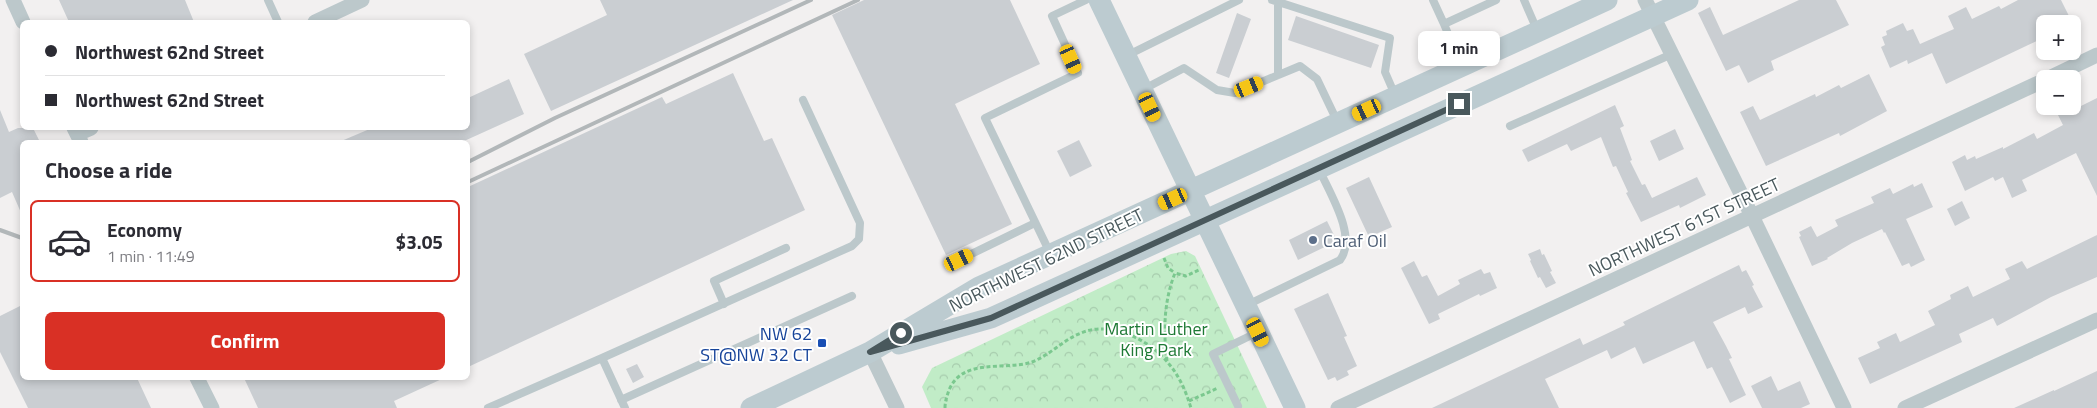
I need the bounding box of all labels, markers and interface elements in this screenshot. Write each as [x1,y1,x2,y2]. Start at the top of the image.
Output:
map controls [2036,15,2081,115]
button: + [2036,15,2081,60]
callout: 1 min [1418,32,1500,66]
text: 1 min [1440,36,1478,60]
text: Northwest 62nd Street [75,37,264,66]
car [1058,42,1083,76]
button: − [2036,70,2081,115]
car [1232,74,1265,100]
text: Northwest 62nd Street [75,85,264,114]
car [1136,90,1163,124]
route end [1448,93,1470,115]
car [1350,97,1383,123]
text: Choose a ride [45,153,172,187]
street label: NORTHWEST 61ST STREET [1584,170,1785,283]
car [1156,186,1189,212]
street label: NORTHWEST 62ND STREET [944,201,1148,319]
text: Economy [107,215,182,244]
icon: car [47,219,92,264]
text: $3.05 [396,227,443,256]
place label: Caraf Oil [1323,227,1387,254]
marker: Caraf Oil [1307,234,1319,246]
text: 1 min · 11:49 [107,244,195,268]
car [942,247,975,273]
button: Confirm [45,312,445,370]
park label: Martin Luther King Park [1104,315,1208,363]
car [1244,315,1271,349]
place label: NW 62 ST@NW 32 CT [700,320,813,368]
route start [890,322,912,344]
marker: NW 62 ST@NW 32 CT [816,337,828,349]

